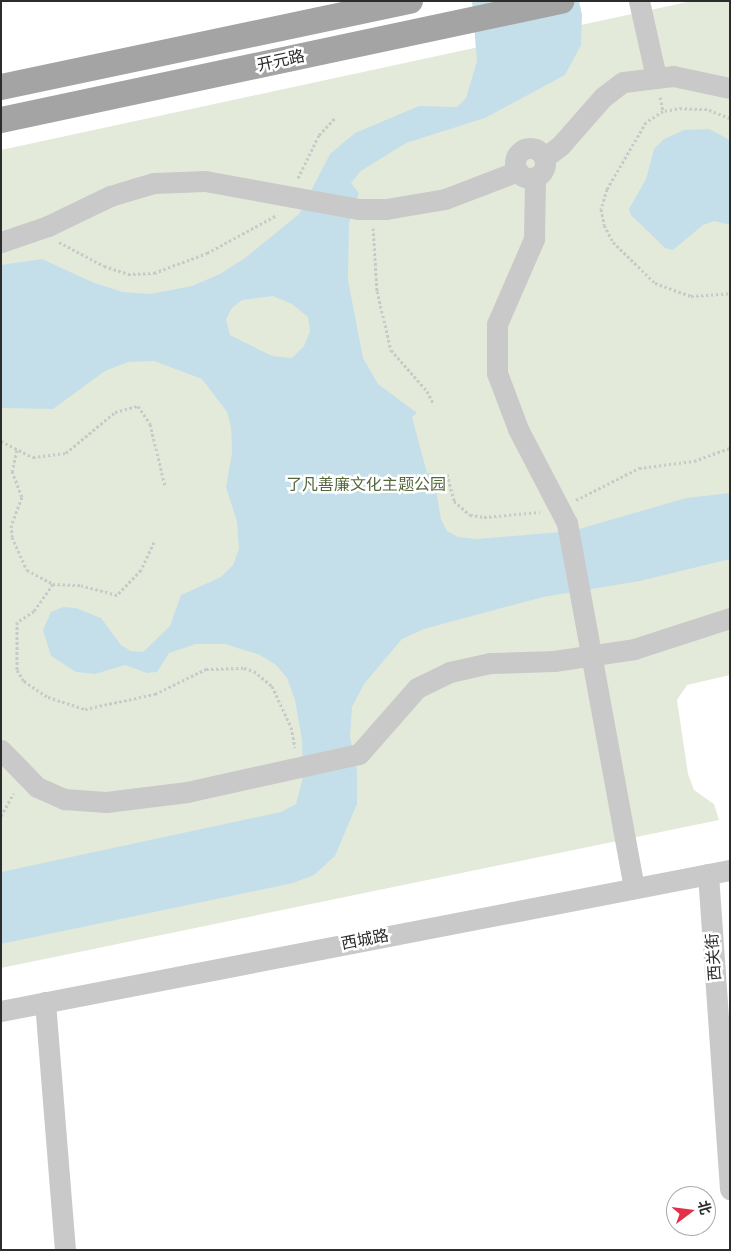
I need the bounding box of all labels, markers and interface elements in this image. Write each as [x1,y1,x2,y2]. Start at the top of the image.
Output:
street label: 开元路 [256,47,306,75]
park label: 了凡善廉文化主题公园 [286,475,446,495]
street label: 西城路 [340,926,390,954]
street label: 西关街 [703,932,725,982]
north arrow [666,1186,716,1236]
text: 北 [695,1199,714,1216]

